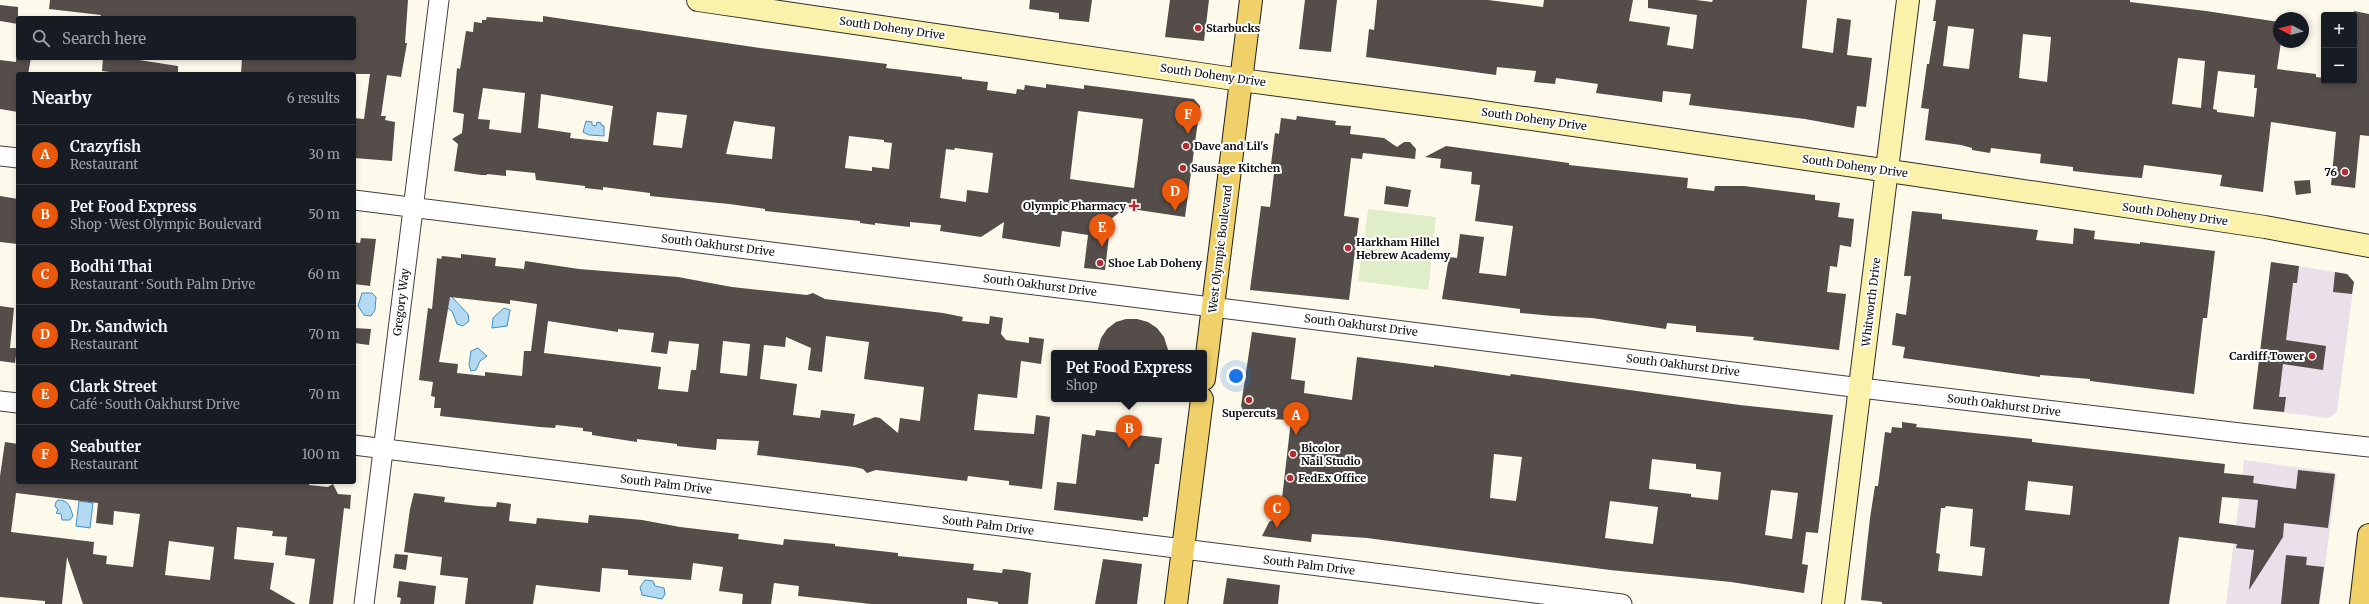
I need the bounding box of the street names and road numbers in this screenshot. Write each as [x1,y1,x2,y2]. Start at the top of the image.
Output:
street label: South Doheny Drive [838,14,946,42]
street label: South Doheny Drive [1159,61,1267,89]
street label: South Doheny Drive [1480,105,1588,133]
street label: South Doheny Drive [1801,152,1909,180]
street label: West Olympic Boulevard [1205,184,1235,315]
street label: South Doheny Drive [2121,200,2229,228]
street label: South Oakhurst Drive [660,231,776,259]
street label: Whitworth Drive [1858,256,1883,348]
street label: Gregory Way [390,267,412,337]
street label: South Oakhurst Drive [982,271,1098,299]
street label: South Oakhurst Drive [1303,311,1419,339]
street label: South Oakhurst Drive [1625,351,1741,379]
street label: South Oakhurst Drive [1946,391,2062,419]
street label: South Palm Drive [619,471,713,497]
street label: South Palm Drive [941,512,1035,538]
street label: South Palm Drive [1262,552,1356,578]

